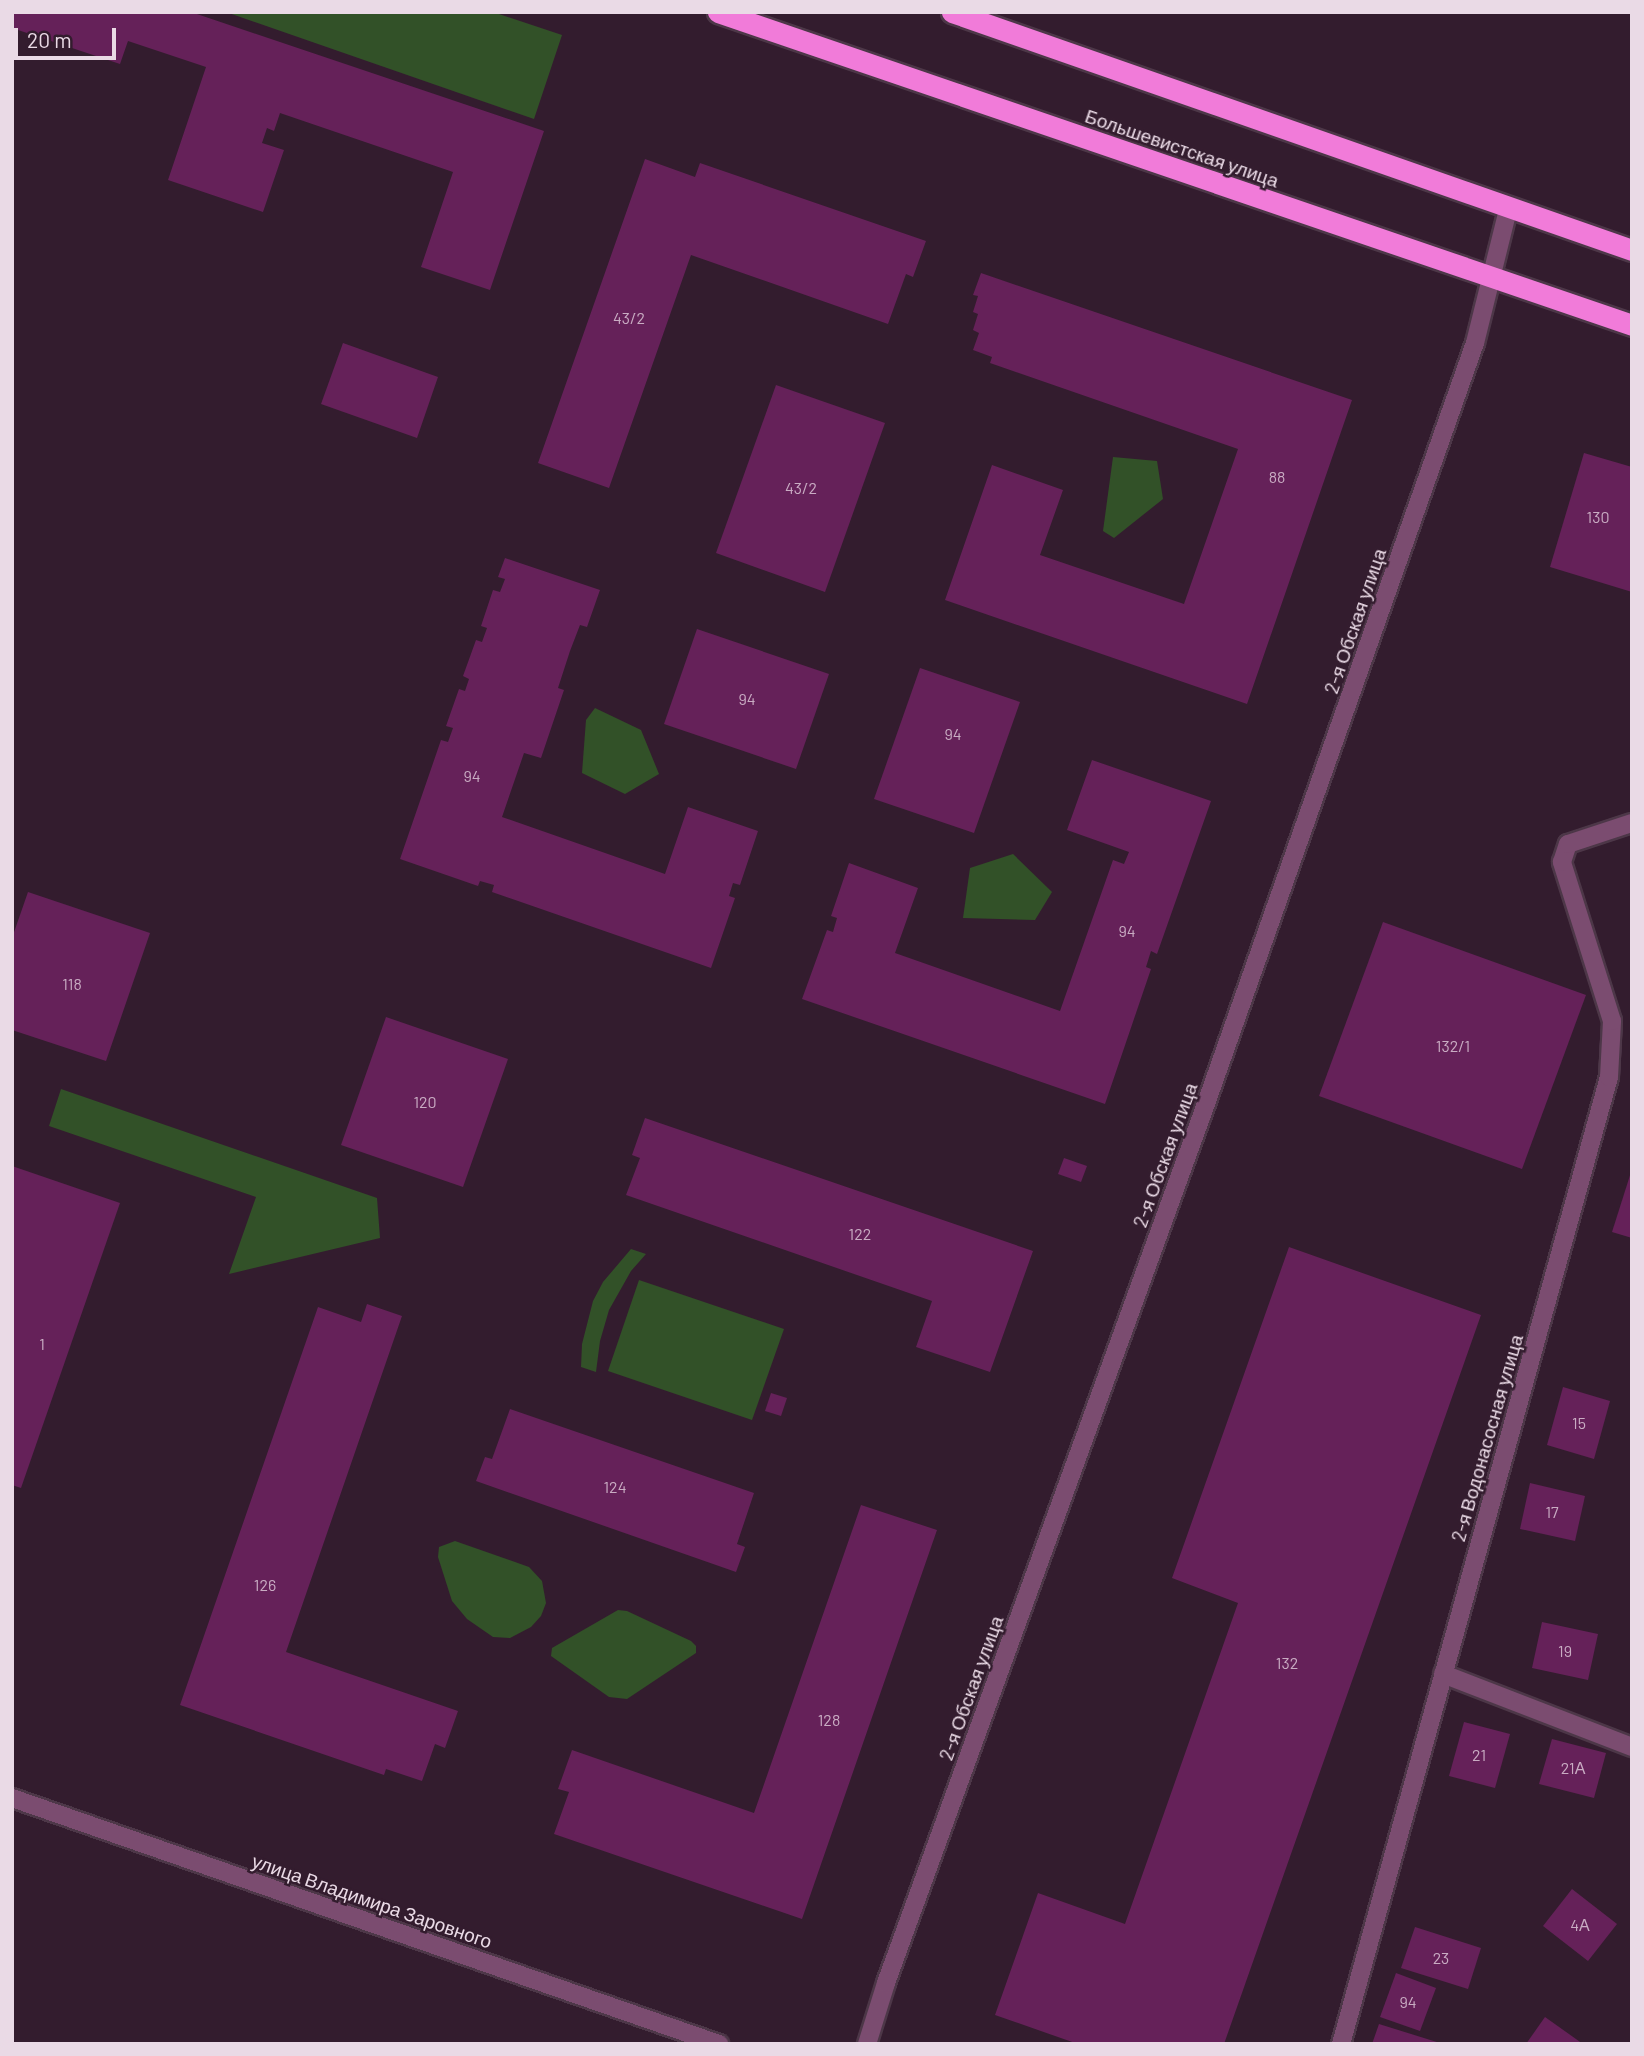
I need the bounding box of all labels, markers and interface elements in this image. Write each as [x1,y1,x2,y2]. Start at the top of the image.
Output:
scale bar [18,14,119,58]
text: 20 m [27,27,72,52]
street label: Большевистская улица [1082,104,1282,192]
house number: 43/2 [613,308,645,328]
house number: 88 [1269,467,1285,487]
house number: 43/2 [785,478,817,498]
house number: 130 [1587,507,1609,527]
street label: 2-я Обская улица [1319,545,1391,697]
house number: 94 [738,689,756,709]
house number: 94 [944,724,962,744]
house number: 94 [463,766,481,786]
house number: 94 [1118,921,1136,941]
house number: 118 [62,974,82,994]
house number: 132/1 [1436,1036,1470,1056]
street label: 2-я Обская улица [1128,1080,1202,1230]
house number: 120 [413,1092,437,1112]
house number: 122 [849,1224,871,1244]
street label: 2-я Водонасосная улица [1446,1332,1528,1544]
house number: 1 [39,1334,45,1354]
house number: 15 [1572,1413,1586,1433]
house number: 124 [604,1477,626,1497]
house number: 17 [1545,1502,1559,1522]
house number: 126 [254,1575,276,1595]
street label: 2-я Обская улица [934,1613,1008,1763]
house number: 19 [1558,1641,1572,1661]
house number: 132 [1276,1653,1298,1673]
house number: 128 [818,1710,840,1730]
house number: 21 [1472,1745,1486,1765]
house number: 21А [1561,1758,1585,1778]
street label: улица Владимира Заровного [249,1849,495,1953]
house number: 4А [1570,1915,1590,1935]
house number: 23 [1433,1948,1449,1968]
house number: 94 [1399,1992,1417,2012]

